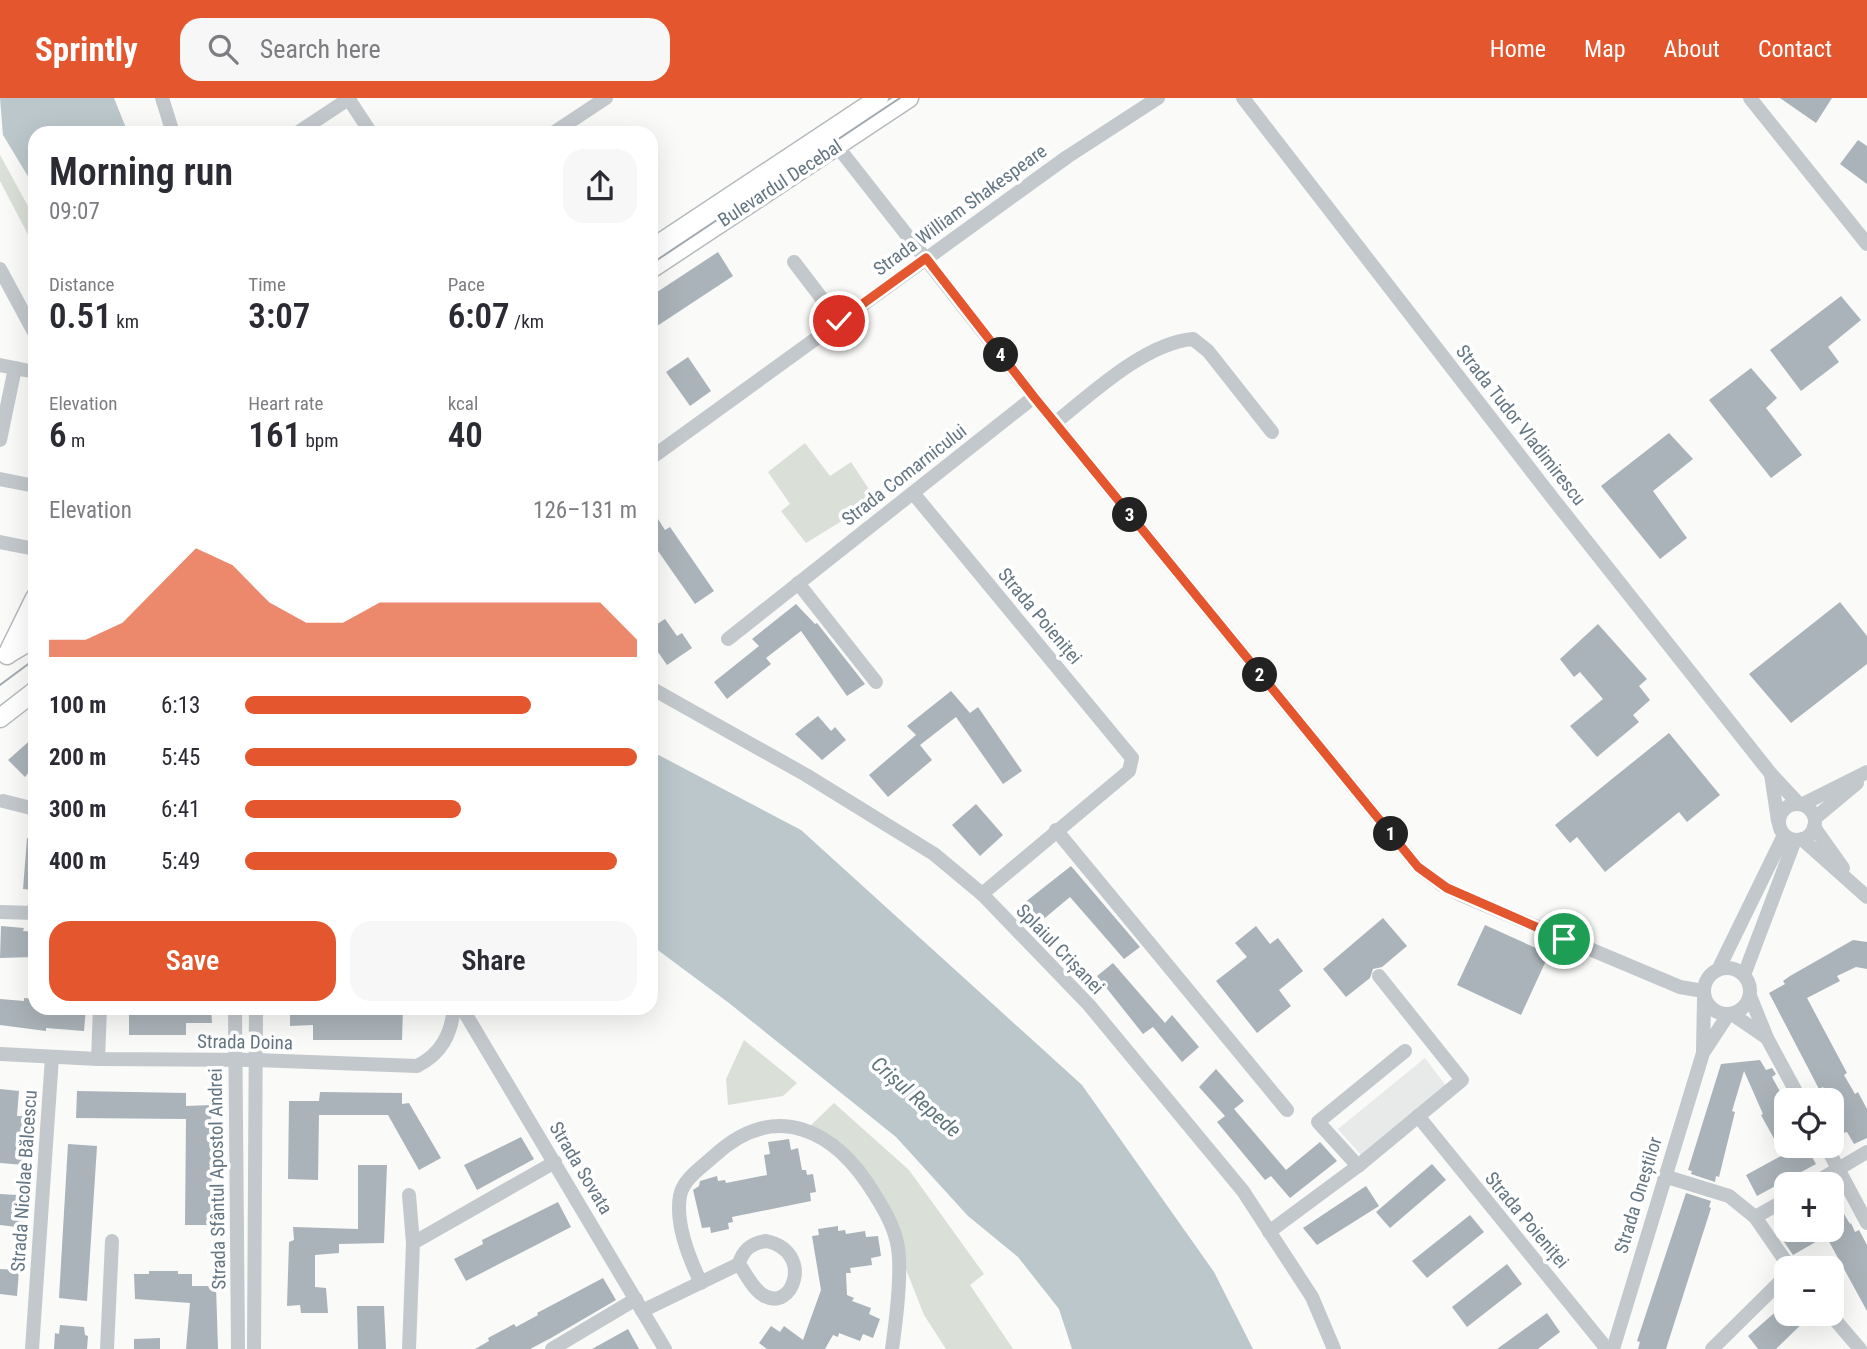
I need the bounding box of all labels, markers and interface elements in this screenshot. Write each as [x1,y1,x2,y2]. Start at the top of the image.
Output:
search box [180,18,670,81]
text: Sprintly [35,30,138,69]
icon: search [204,30,242,68]
text: Search here [260,34,381,64]
text: Home [1490,35,1546,63]
text: Map [1584,35,1626,63]
text: About [1664,35,1720,63]
text: Contact [1758,35,1832,63]
street label: Bulevardul Decebal [714,134,846,232]
street label: Strada William Shakespeare [869,139,1051,281]
button: share [563,149,637,223]
text: Morning run [49,150,233,194]
text: 09:07 [49,198,100,225]
text: Distance [49,273,114,296]
text: Time [248,273,286,296]
text: Pace [448,273,485,296]
pin [809,291,869,351]
text: 0.51 [49,296,112,337]
text: 3:07 [248,296,310,337]
text: 6:07 [448,296,510,337]
icon: check [820,302,858,340]
text: km [112,310,139,333]
text: /km [510,310,544,333]
pin: 4 [984,338,1018,372]
street label: Strada Tudor Vladimirescu [1451,340,1591,510]
text: 4 [996,343,1005,366]
text: Elevation [49,392,117,415]
text: Heart rate [248,392,323,415]
text: kcal [448,392,478,415]
text: 6 [49,415,67,456]
text: 161 [248,415,301,456]
text: 40 [448,415,483,456]
street label: Strada Comarnicului [837,419,971,531]
text: m [67,429,85,452]
text: bpm [301,429,339,452]
text: Elevation [49,497,132,524]
text: 126–131 m [533,497,637,524]
pin: 3 [1112,498,1148,532]
text: 3 [1125,503,1134,526]
street label: Strada Poieniței [993,563,1087,669]
pin: 2 [1242,658,1278,692]
text: 2 [1255,663,1264,686]
text: 100 m [49,692,106,719]
text: 6:13 [161,692,200,719]
text: 200 m [49,744,106,771]
text: 5:45 [161,744,200,771]
text: 300 m [49,796,106,823]
text: 6:41 [161,796,200,823]
pin: 1 [1374,816,1408,852]
text: 1 [1386,822,1395,845]
text: 400 m [49,848,106,875]
text: 5:49 [161,848,200,875]
street label: Splaiul Crișanei [1011,899,1109,999]
pin [1534,909,1594,969]
icon: arrive [1545,920,1583,958]
button: Save [49,921,336,1001]
button: Share [350,921,637,1001]
street label: Strada Doina [197,1030,293,1054]
water label: Crișul Repede [866,1052,966,1142]
street label: Strada Sfântul Apostol Andrei [204,1068,230,1290]
map controls [1774,1088,1844,1326]
button: locate [1774,1088,1844,1158]
street label: Strada Nicolae Bălcescu [6,1089,42,1273]
street label: Strada Sovata [544,1118,618,1218]
street label: Strada Oneștilor [1609,1134,1667,1256]
street label: Strada Poieniței [1480,1167,1574,1273]
button: + [1774,1172,1844,1242]
button: − [1774,1256,1844,1326]

